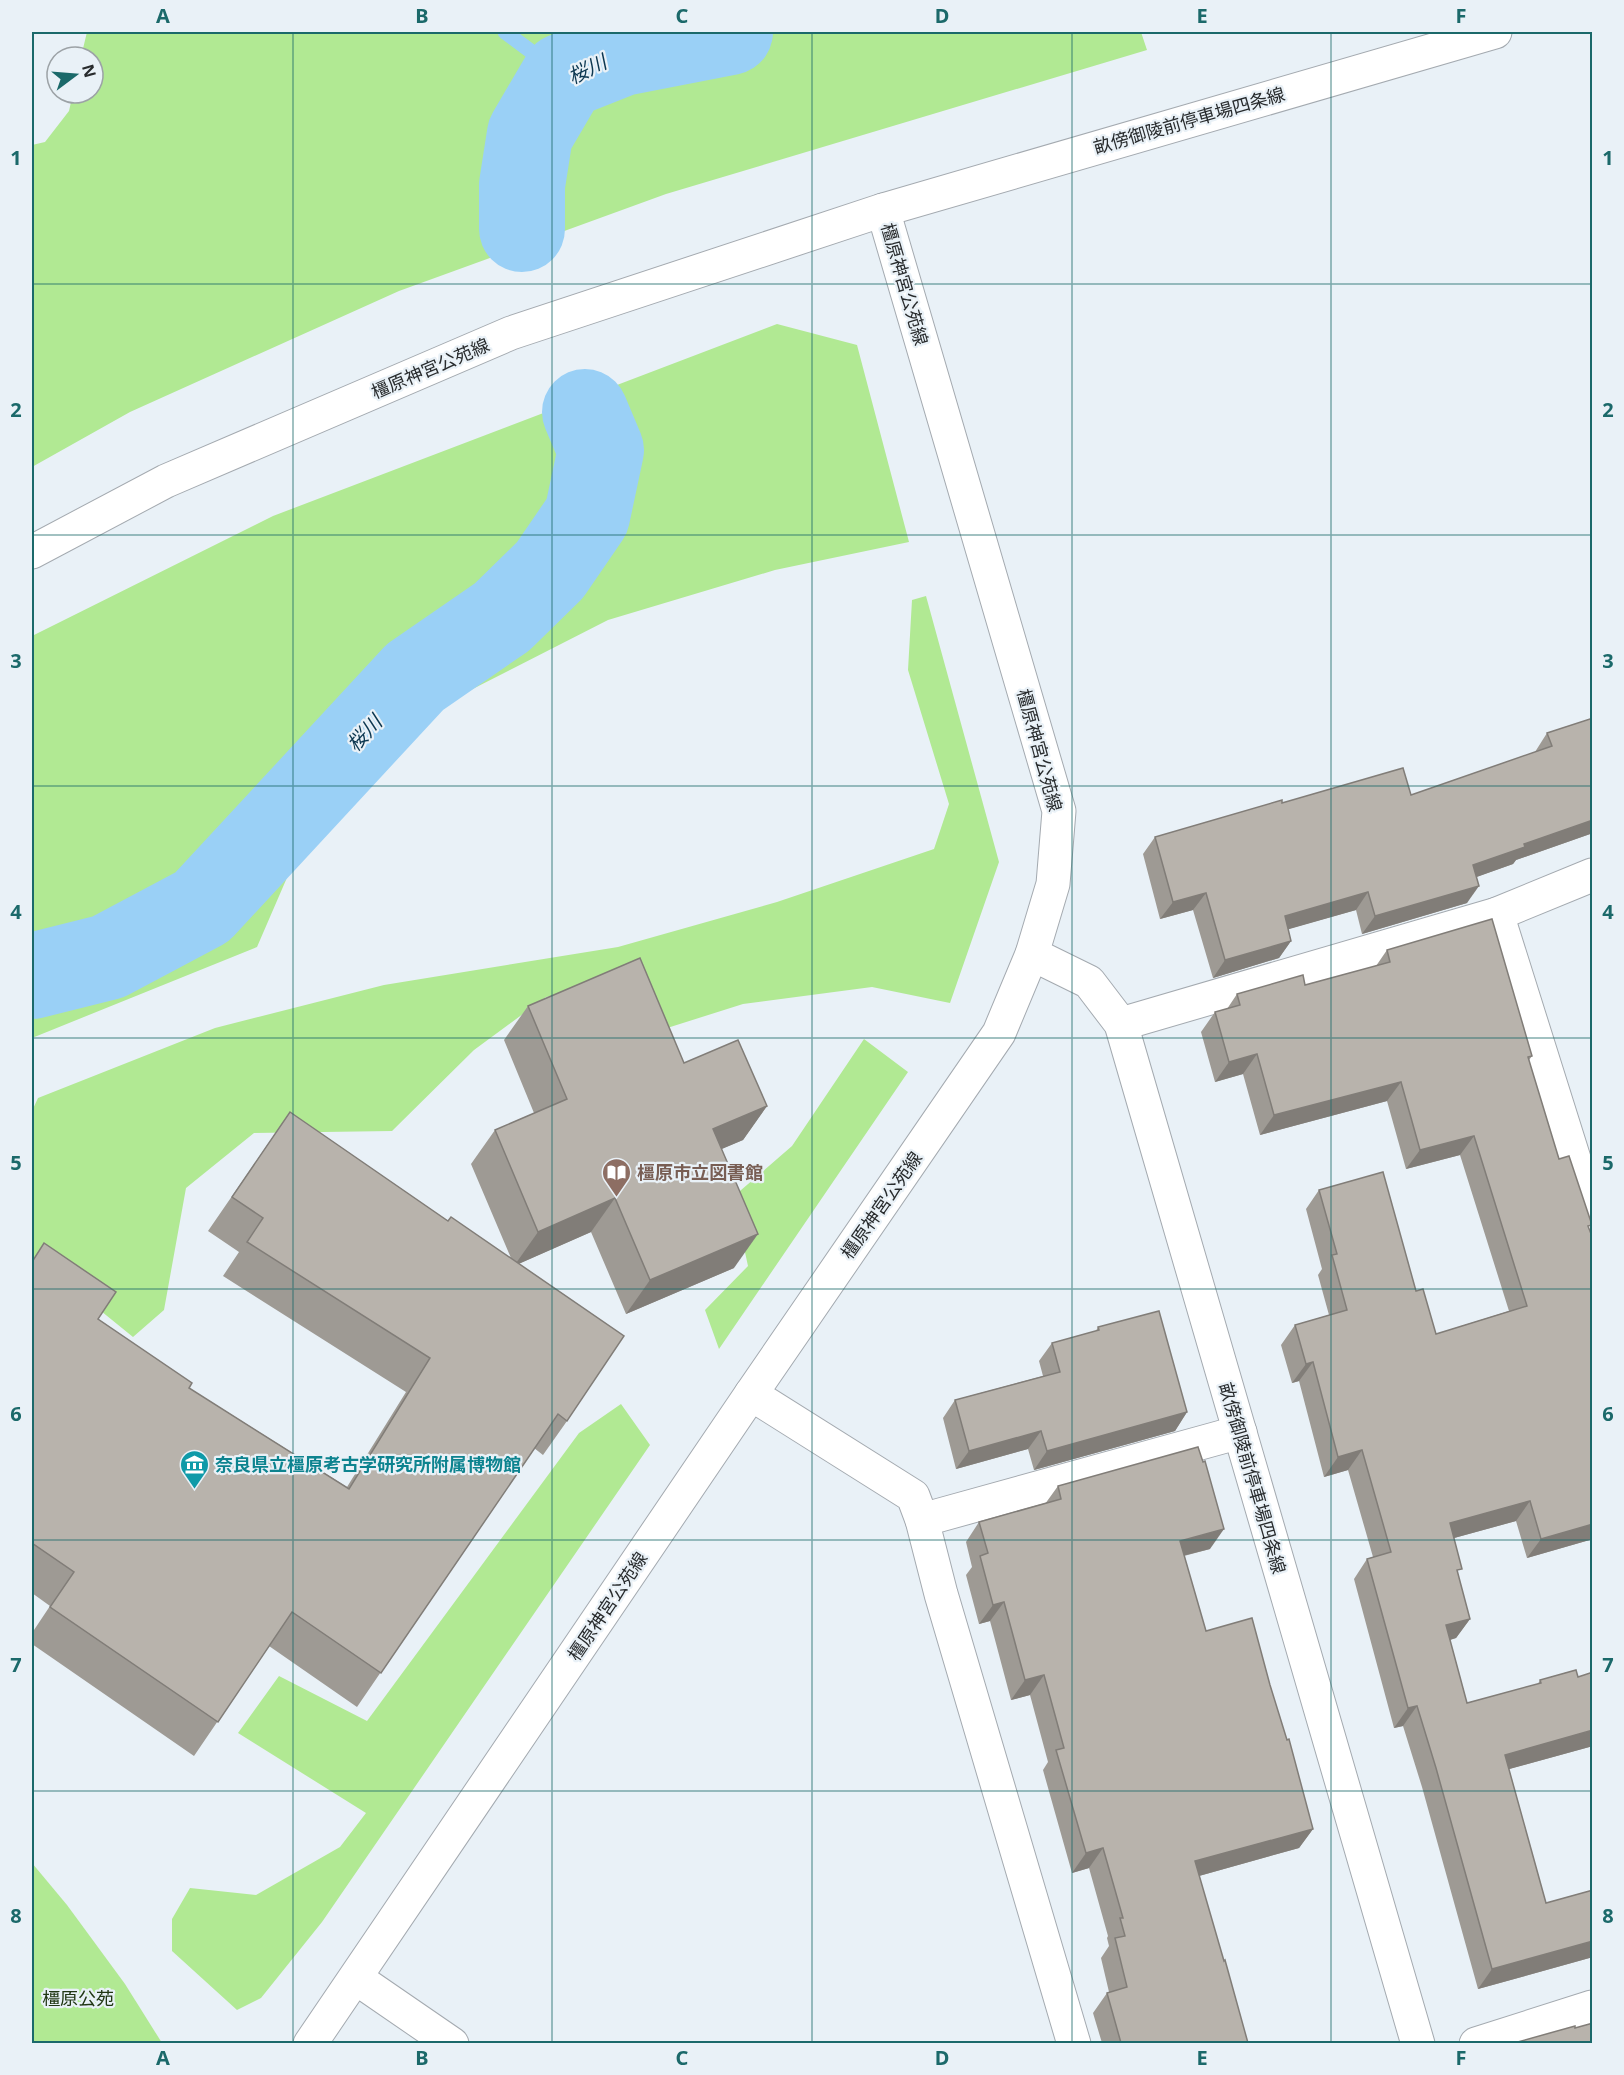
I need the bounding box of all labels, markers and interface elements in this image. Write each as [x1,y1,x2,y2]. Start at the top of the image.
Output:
text: A [156,2,170,29]
text: B [415,2,429,29]
text: C [676,2,689,29]
text: D [935,2,949,29]
text: E [1196,2,1208,29]
text: F [1456,2,1466,29]
north arrow [45,45,105,105]
water label: 桜川 [563,47,613,90]
text: N [77,62,102,80]
street label: 畝傍御陵前停車場四条線 [1091,81,1287,159]
text: 1 [10,144,22,171]
text: 1 [1602,144,1614,171]
street label: 橿原神宮公苑線 [876,220,934,348]
street label: 橿原神宮公苑線 [367,332,493,404]
text: 2 [10,396,22,423]
text: 2 [1602,396,1614,423]
text: 3 [10,647,22,674]
text: 3 [1602,647,1614,674]
street label: 橿原神宮公苑線 [1012,686,1068,814]
water label: 桜川 [340,708,389,757]
text: 4 [10,898,22,925]
text: 4 [1602,898,1614,925]
street label: 橿原神宮公苑線 [835,1147,927,1263]
text: 5 [10,1149,22,1176]
text: 5 [1602,1149,1614,1176]
library icon: 橿原市立図書館 [600,1156,632,1198]
place label: 橿原市立図書館 [637,1160,763,1184]
street label: 畝傍御陵前停車場四条線 [1214,1380,1292,1576]
text: 6 [10,1400,22,1427]
text: 6 [1602,1400,1614,1427]
museum icon: 奈良県立橿原考古学研究所附属博物館 [178,1448,210,1490]
place label: 奈良県立橿原考古学研究所附属博物館 [215,1452,521,1476]
street label: 橿原神宮公苑線 [562,1547,652,1665]
text: 7 [10,1651,22,1678]
text: 7 [1602,1651,1614,1678]
text: 8 [10,1902,22,1929]
text: 8 [1602,1902,1614,1929]
park label: 橿原公苑 [42,1986,114,2010]
text: A [156,2044,170,2071]
text: B [415,2044,429,2071]
text: C [676,2044,689,2071]
text: D [935,2044,949,2071]
text: E [1196,2044,1208,2071]
text: F [1456,2044,1466,2071]

